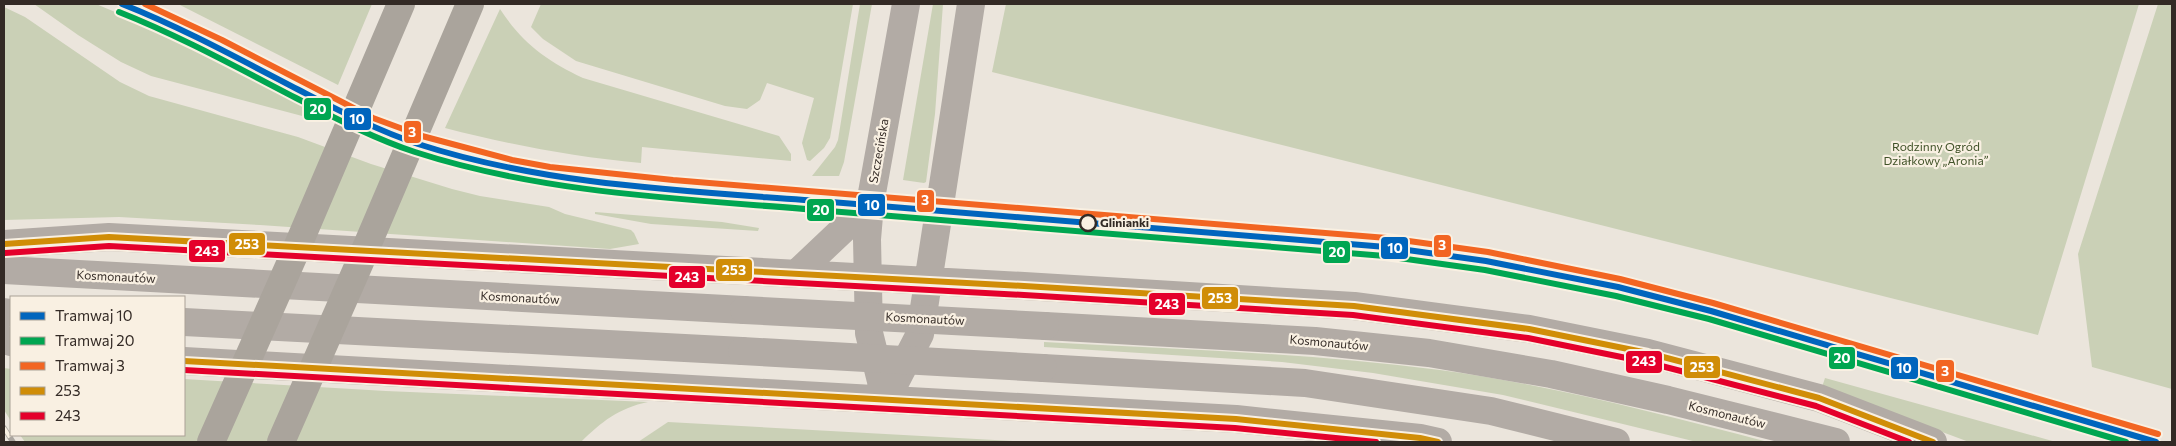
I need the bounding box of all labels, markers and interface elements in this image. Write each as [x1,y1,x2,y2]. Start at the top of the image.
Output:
line badge: 20 [303,97,332,121]
text: 20 [309,100,327,117]
line badge: 10 [343,107,372,131]
text: 10 [349,110,365,127]
street label: Szczecińska [865,117,891,184]
line badge: 3 [403,120,422,144]
text: 3 [408,123,416,140]
park label: Rodzinny Ogród Działkowy „Aronia” [1883,139,1989,167]
line badge: 3 [916,189,935,213]
text: 3 [921,191,929,208]
line badge: 10 [857,193,886,217]
text: 10 [864,196,880,213]
line badge: 20 [806,198,835,222]
text: 20 [812,201,830,218]
marker: Glinianki [1079,214,1097,232]
place label: Glinianki [1100,215,1149,229]
line badge: 253 [228,232,266,256]
line badge: 3 [1433,234,1452,258]
text: 253 [235,235,259,252]
line badge: 10 [1380,236,1409,260]
text: 3 [1438,236,1446,253]
line badge: 243 [188,239,226,263]
text: 10 [1387,239,1403,256]
line badge: 20 [1322,240,1351,264]
text: 243 [195,242,219,259]
text: 20 [1328,243,1346,260]
line badge: 253 [715,258,753,282]
text: 253 [722,261,746,278]
line badge: 243 [668,265,706,289]
street label: Kosmonautów [76,267,156,285]
text: 243 [675,268,699,285]
line badge: 253 [1201,286,1239,310]
street label: Kosmonautów [480,288,560,306]
text: 253 [1208,289,1232,306]
line badge: 243 [1148,292,1186,316]
text: 243 [1155,295,1179,312]
legend [10,296,185,436]
text: Tramwaj 10 [55,306,133,324]
street label: Kosmonautów [885,309,965,327]
text: Tramwaj 20 [55,331,134,349]
street label: Kosmonautów [1289,332,1369,352]
line badge: 20 [1828,346,1856,370]
text: 20 [1833,349,1851,366]
line badge: 243 [1625,350,1663,374]
text: 243 [1632,352,1656,369]
line badge: 253 [1683,355,1721,379]
text: Tramwaj 3 [55,356,125,374]
line badge: 10 [1890,356,1919,380]
text: 253 [1690,358,1714,375]
text: 10 [1896,359,1912,376]
line badge: 3 [1935,359,1955,383]
text: 3 [1941,362,1949,379]
text: 253 [55,381,81,399]
street label: Kosmonautów [1687,398,1768,430]
text: 243 [55,406,81,424]

